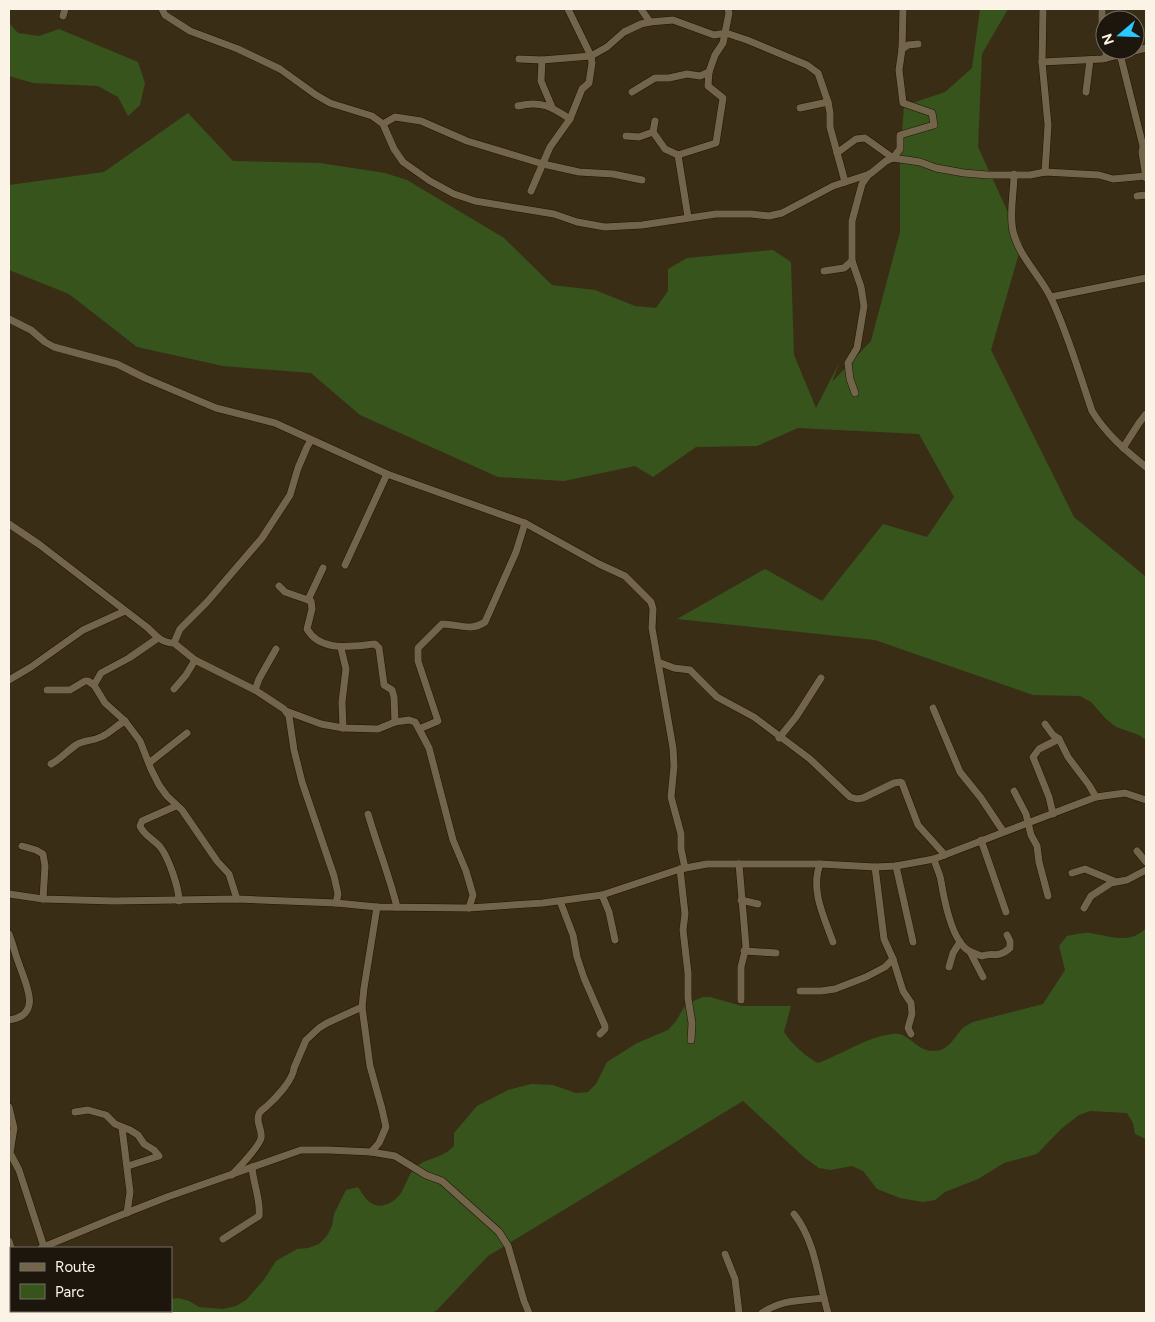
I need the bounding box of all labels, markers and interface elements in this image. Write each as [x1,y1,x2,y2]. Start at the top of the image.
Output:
north arrow [1095,10,1145,60]
text: N [1098,31,1118,47]
legend [10,1247,172,1312]
text: Route [55,1258,95,1276]
text: Parc [55,1283,84,1301]

